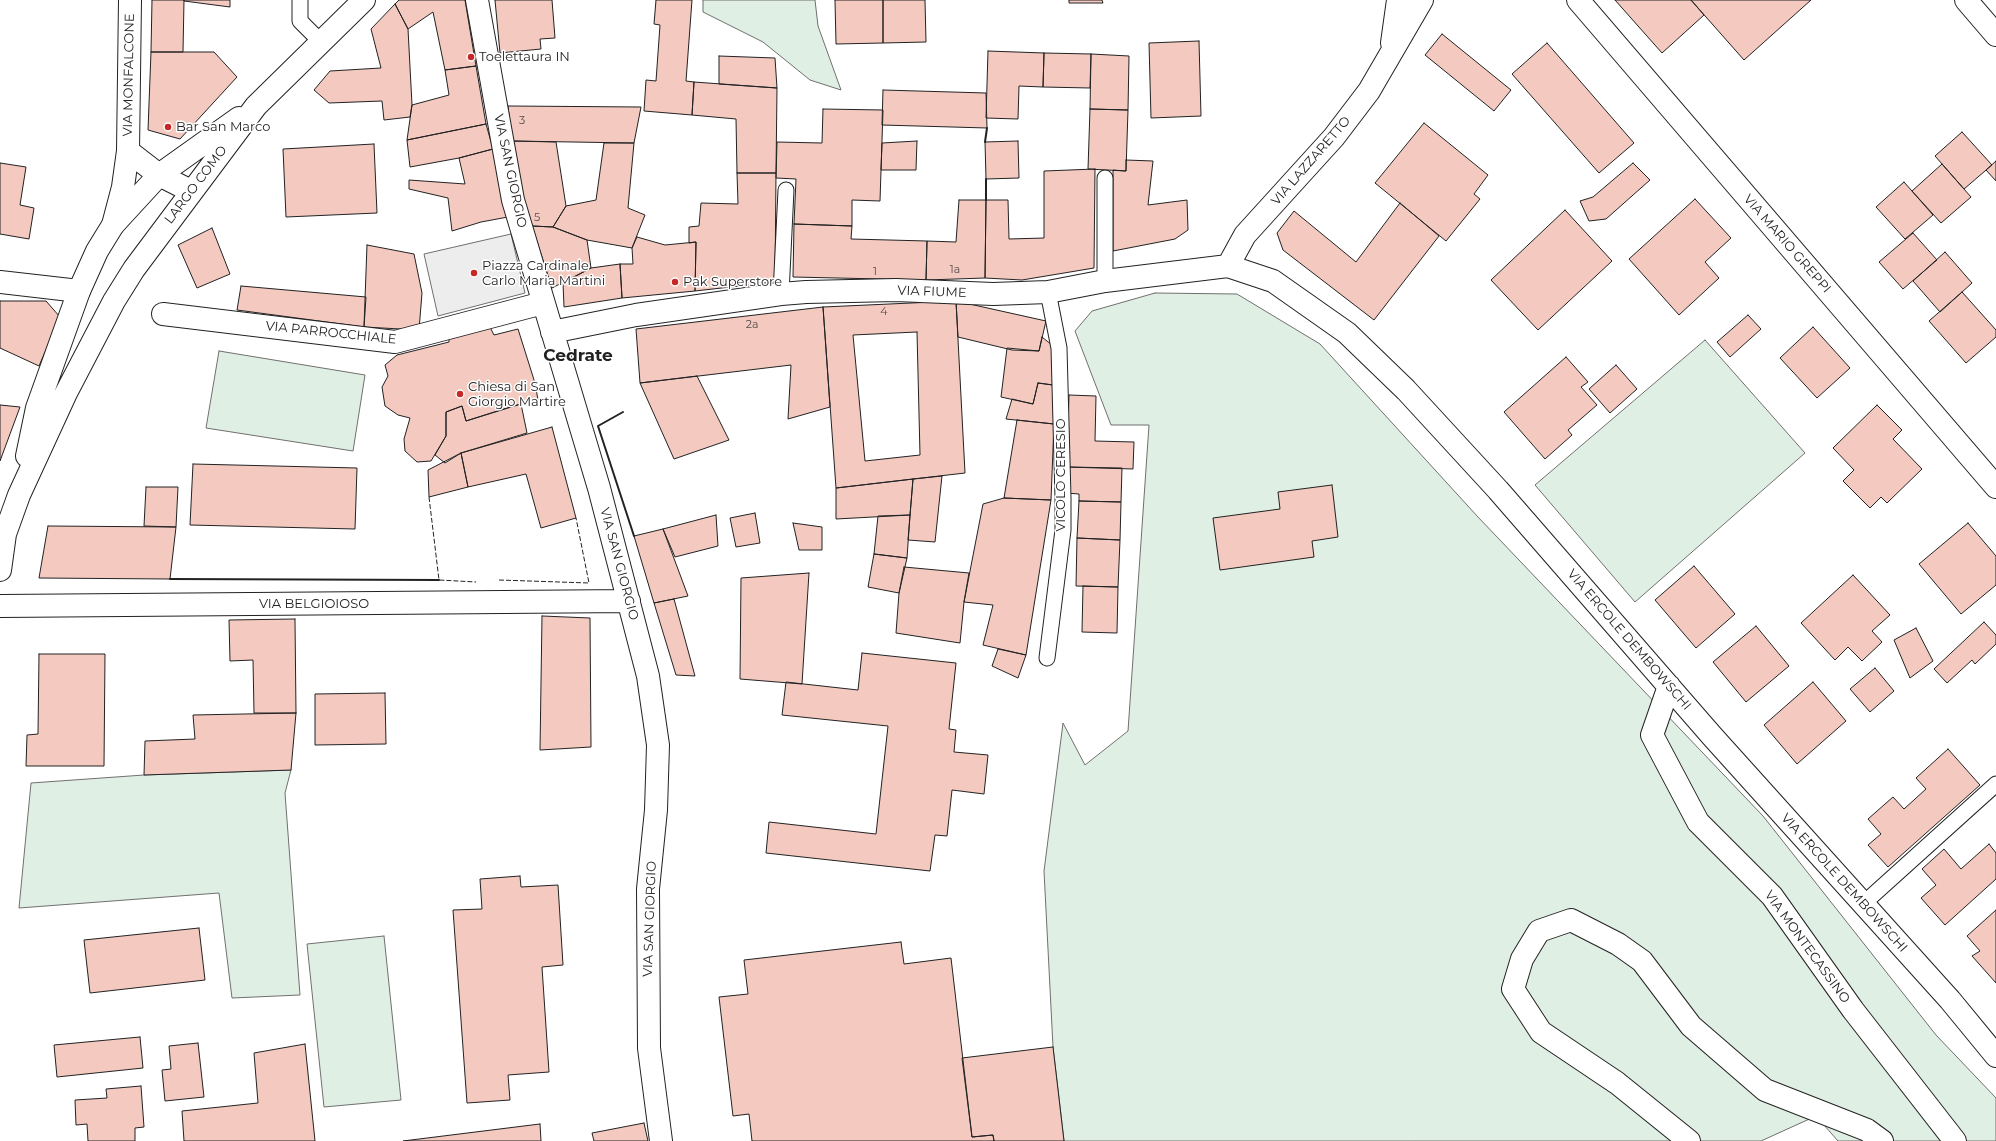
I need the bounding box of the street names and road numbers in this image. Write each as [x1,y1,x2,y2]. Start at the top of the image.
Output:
street label: VIA MONFALCONE [120,13,138,137]
street label: VIA SAN GIORGIO [490,113,530,229]
street label: VIA LAZZARETTO [1268,113,1354,209]
street label: LARGO COMO [162,143,230,227]
street label: VIA MARIO GREPPI [1740,192,1834,296]
street label: VIA FIUME [897,283,967,301]
street label: VIA PARROCCHIALE [265,318,397,348]
street label: VICOLO CERESIO [1053,418,1069,532]
street label: VIA SAN GIORGIO [596,506,642,622]
street label: VIA ERCOLE DEMBOWSCHI [1564,566,1694,714]
street label: VIA BELGIOIOSO [259,596,369,612]
street label: VIA ERCOLE DEMBOWSCHI [1778,810,1910,956]
street label: VIA SAN GIORGIO [640,861,660,977]
street label: VIA MONTECASSINO [1761,888,1853,1006]

